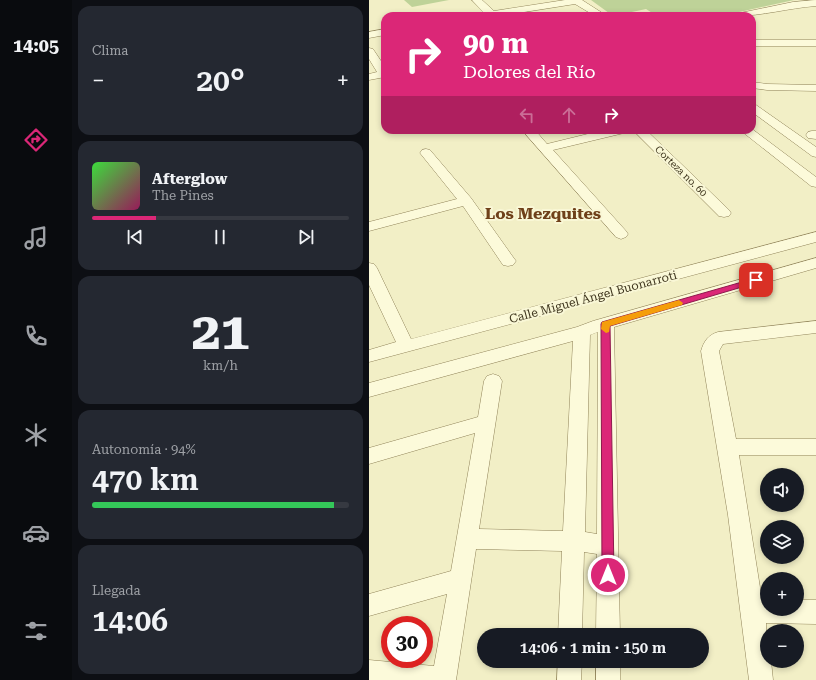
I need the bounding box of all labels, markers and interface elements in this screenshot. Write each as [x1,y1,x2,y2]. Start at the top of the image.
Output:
text: 90 m [463,27,528,60]
icon: right [397,28,449,80]
text: 14:05 [13,35,59,56]
text: Clima [92,43,128,58]
text: Dolores del Río [463,61,596,82]
text: 20° [196,63,245,98]
text: − [92,68,104,93]
text: + [337,68,349,93]
icon: left [516,104,538,126]
icon: ahead [558,104,580,126]
icon: right [600,104,622,126]
icon: directions [22,126,50,154]
street label: Corteza no. 60 [653,144,709,199]
text: Afterglow [152,170,227,188]
text: The Pines [152,188,214,203]
district label: Los Mezquites [485,204,601,223]
icon: music [22,224,50,252]
icon: previous [124,226,146,248]
icon: pause [209,226,231,248]
icon: next [295,226,317,248]
pin [739,263,773,297]
street label: Calle Miguel Ángel Buonarroti [508,268,679,326]
icon: arrive [745,269,767,291]
text: 21 [191,301,250,362]
icon: phone [22,322,50,350]
text: km/h [203,358,238,373]
icon: climate [22,421,50,449]
text: Autonomía · 94% [92,442,196,457]
text: 470 km [92,462,199,497]
map controls [760,468,804,668]
button: sound [760,468,804,512]
icon: car [22,519,50,547]
button: layers [760,520,804,564]
position arrow [587,554,629,596]
button: + [760,572,804,616]
text: Llegada [92,583,141,598]
text: 14:06 [92,603,168,638]
speed limit sign: 30 [381,616,433,668]
icon: filters [22,617,50,645]
button: − [760,624,804,668]
text: 14:06 · 1 min · 150 m [520,639,666,657]

